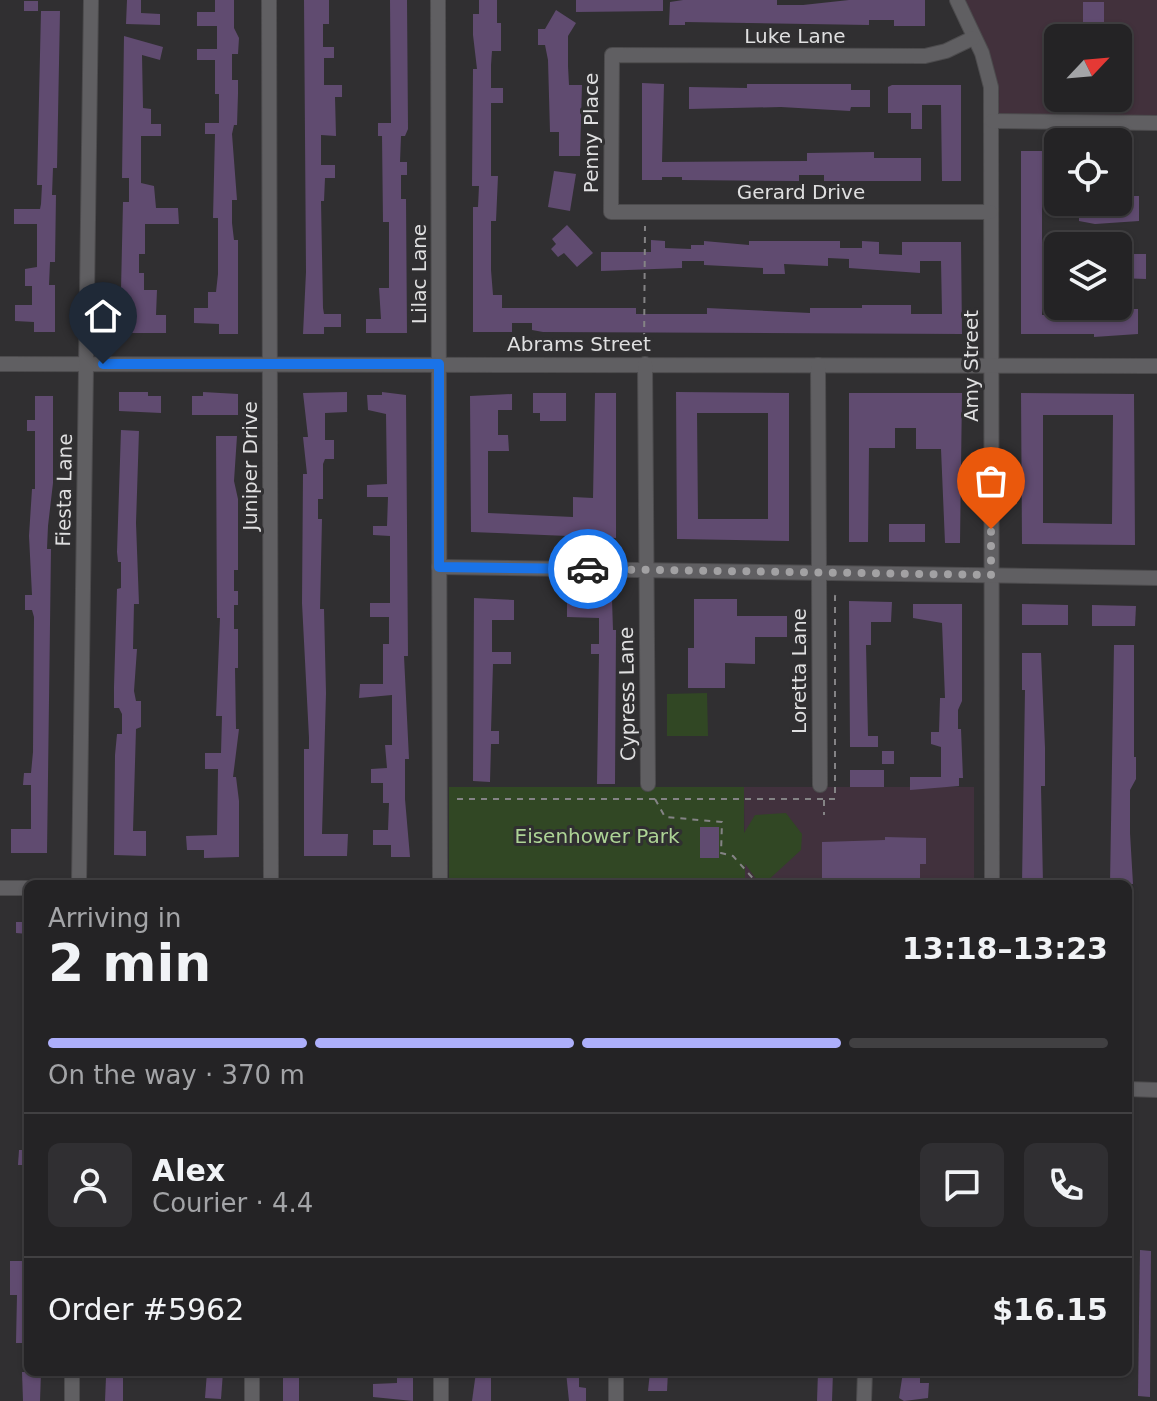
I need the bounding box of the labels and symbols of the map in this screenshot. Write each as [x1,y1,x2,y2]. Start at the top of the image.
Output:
street label: Luke Lane [744,24,846,48]
north arrow [1044,24,1132,112]
street label: Penny Place [579,73,603,193]
street label: Gerard Drive [737,180,865,204]
street label: Lilac Lane [407,224,431,324]
pin [69,282,137,364]
street label: Amy Street [959,310,983,422]
street label: Abrams Street [507,332,651,356]
street label: Juniper Drive [238,401,262,533]
street label: Fiesta Lane [51,433,77,547]
pin [957,447,1025,529]
courier [548,529,628,609]
street label: Loretta Lane [787,608,811,734]
street label: Cypress Lane [614,627,640,761]
park label: Eisenhower Park [515,824,680,848]

